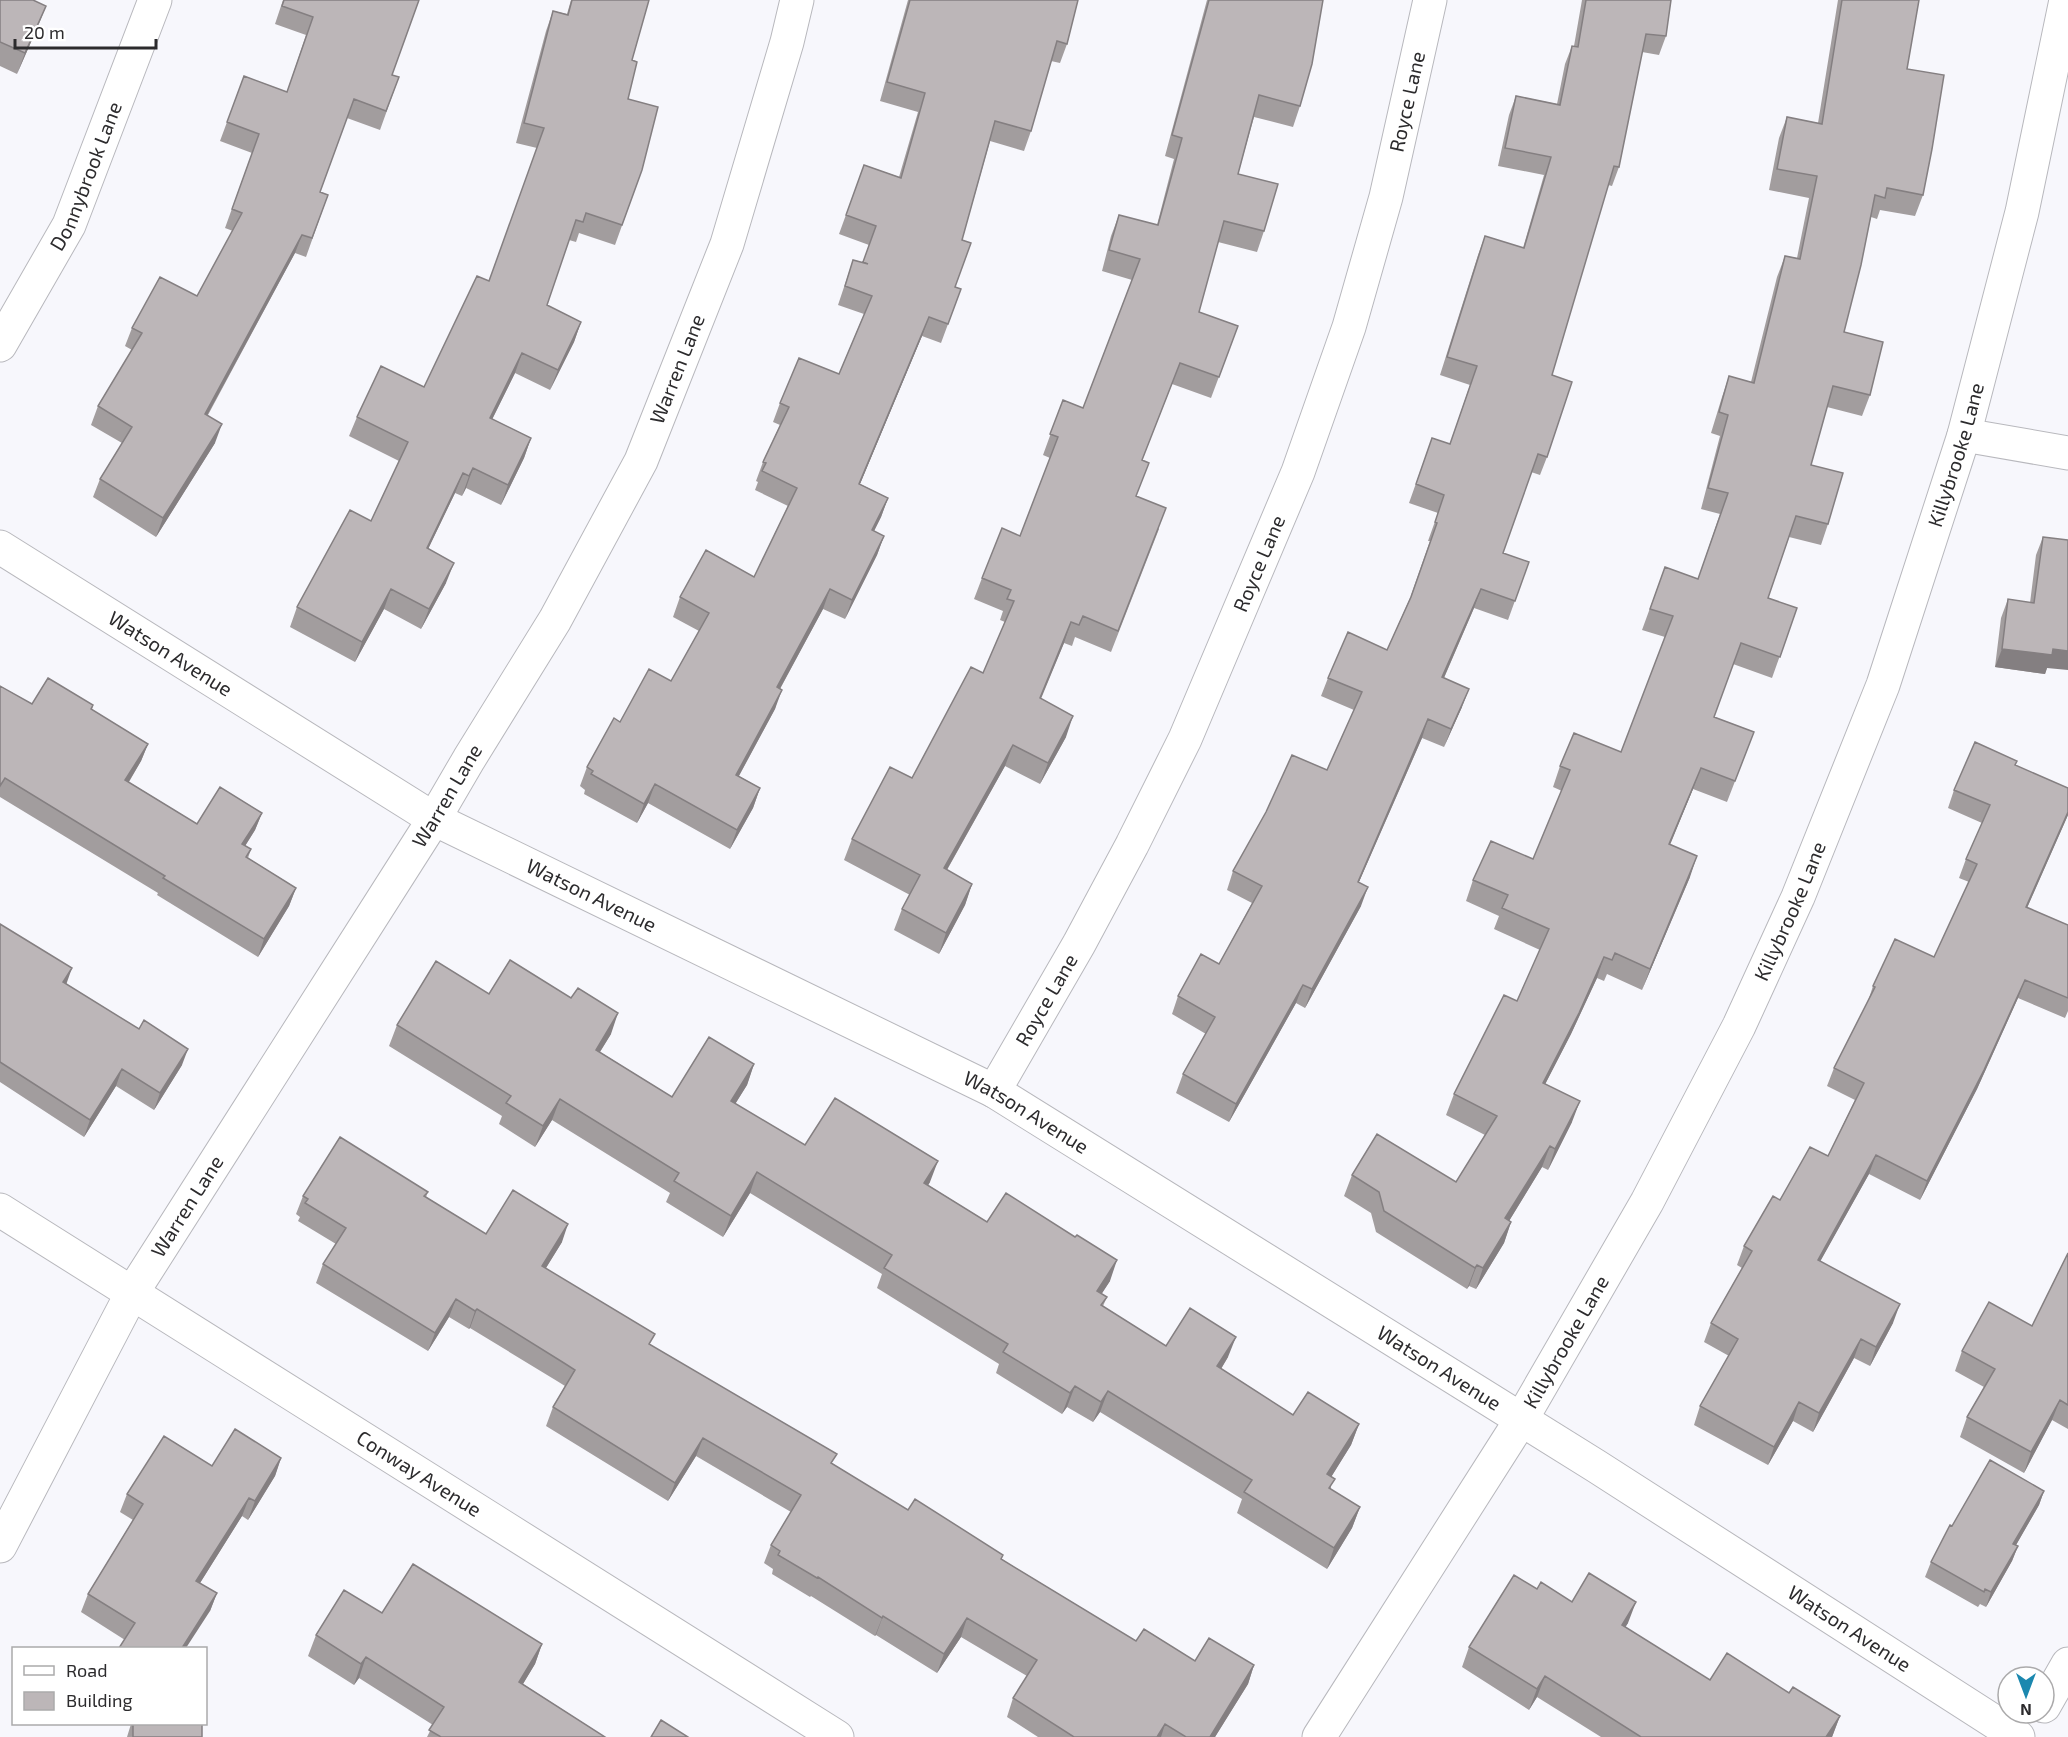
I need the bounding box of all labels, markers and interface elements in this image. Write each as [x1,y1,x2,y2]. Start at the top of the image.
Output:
scale bar [15,12,156,50]
text: 20 m [24,21,65,43]
street label: Royce Lane [1383,49,1429,154]
street label: Donnybrook Lane [44,98,126,254]
street label: Warren Lane [644,310,709,427]
street label: Killybrooke Lane [1922,380,1988,530]
street label: Royce Lane [1227,511,1289,615]
street label: Watson Avenue [104,605,237,701]
street label: Warren Lane [406,739,486,851]
street label: Killybrooke Lane [1748,838,1830,984]
street label: Watson Avenue [523,853,661,936]
street label: Royce Lane [1010,949,1082,1050]
street label: Watson Avenue [960,1065,1093,1158]
street label: Warren Lane [145,1151,228,1261]
street label: Killybrooke Lane [1517,1271,1613,1412]
street label: Watson Avenue [1373,1320,1506,1415]
street label: Conway Avenue [353,1425,486,1521]
street label: Watson Avenue [1784,1579,1916,1676]
legend [12,1647,207,1725]
text: Road [66,1659,107,1681]
north arrow [1996,1665,2056,1725]
text: Building [66,1689,133,1711]
text: N [2020,1701,2032,1720]

